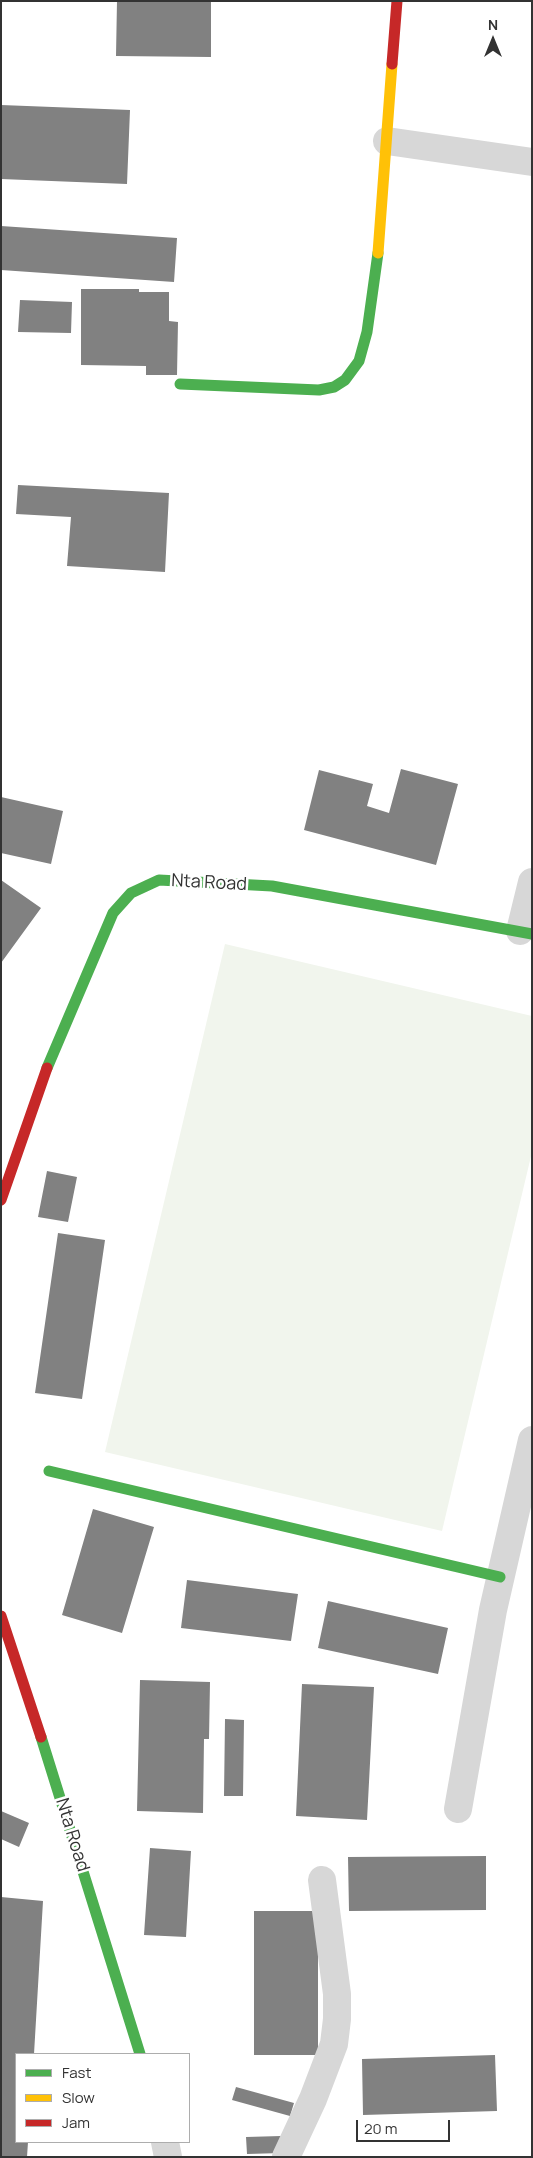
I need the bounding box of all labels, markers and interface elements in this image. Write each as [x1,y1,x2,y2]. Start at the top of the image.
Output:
north arrow [468,15,518,65]
text: N [488,15,498,34]
street label: Nta Road [171,870,247,896]
street label: Nta Road [51,1796,93,1874]
legend [15,2053,190,2143]
text: Fast [62,2062,91,2083]
text: Slow [62,2087,95,2108]
scale bar [358,2110,452,2142]
text: Jam [62,2112,90,2133]
text: 20 m [364,2118,397,2139]

